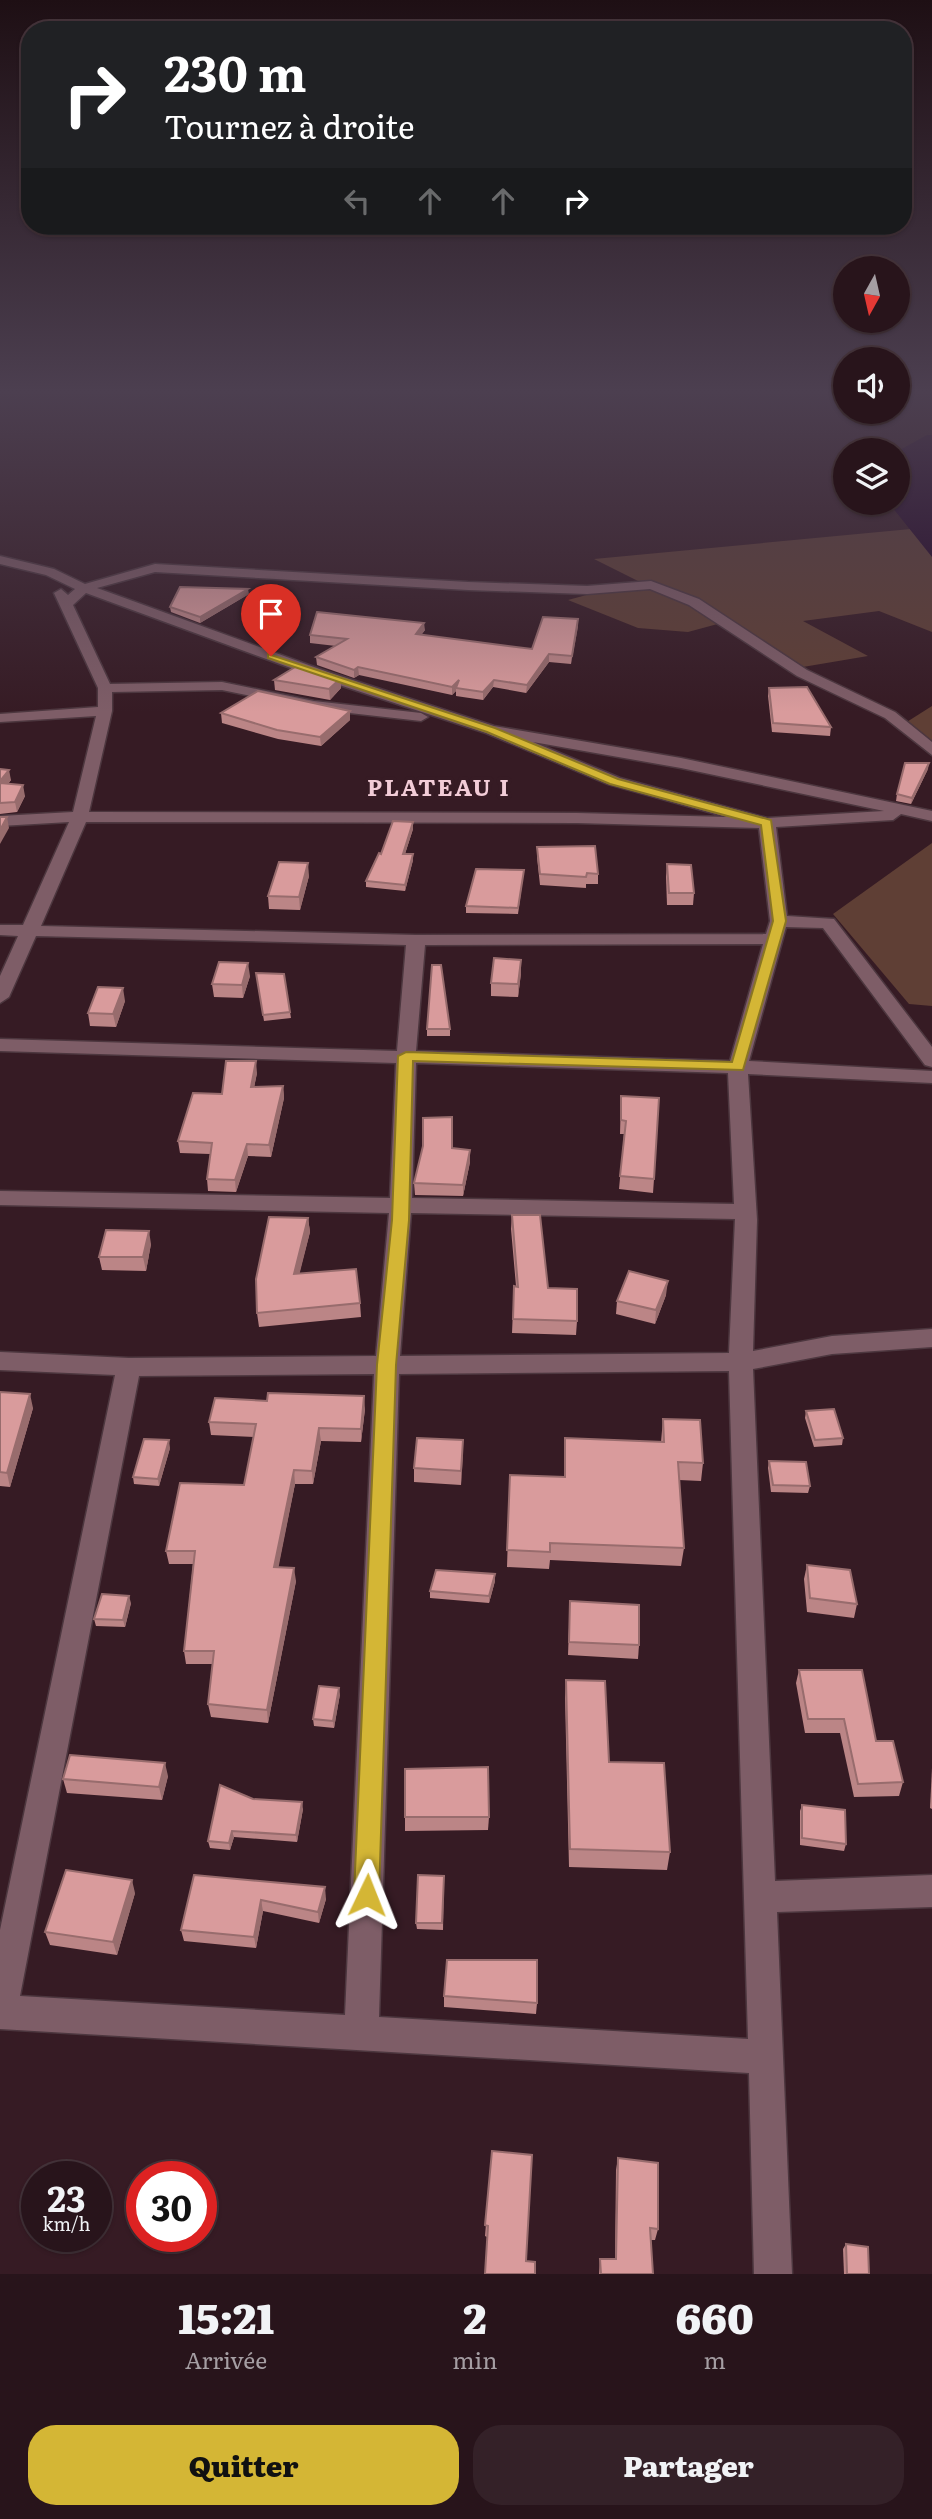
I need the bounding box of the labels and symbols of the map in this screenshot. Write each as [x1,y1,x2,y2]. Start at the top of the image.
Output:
north arrow [833,256,910,332]
pin [241,584,301,656]
district label: PLATEAU I [367,769,511,803]
position arrow [330,1858,404,1932]
speed limit sign: 30 [126,2161,217,2252]

